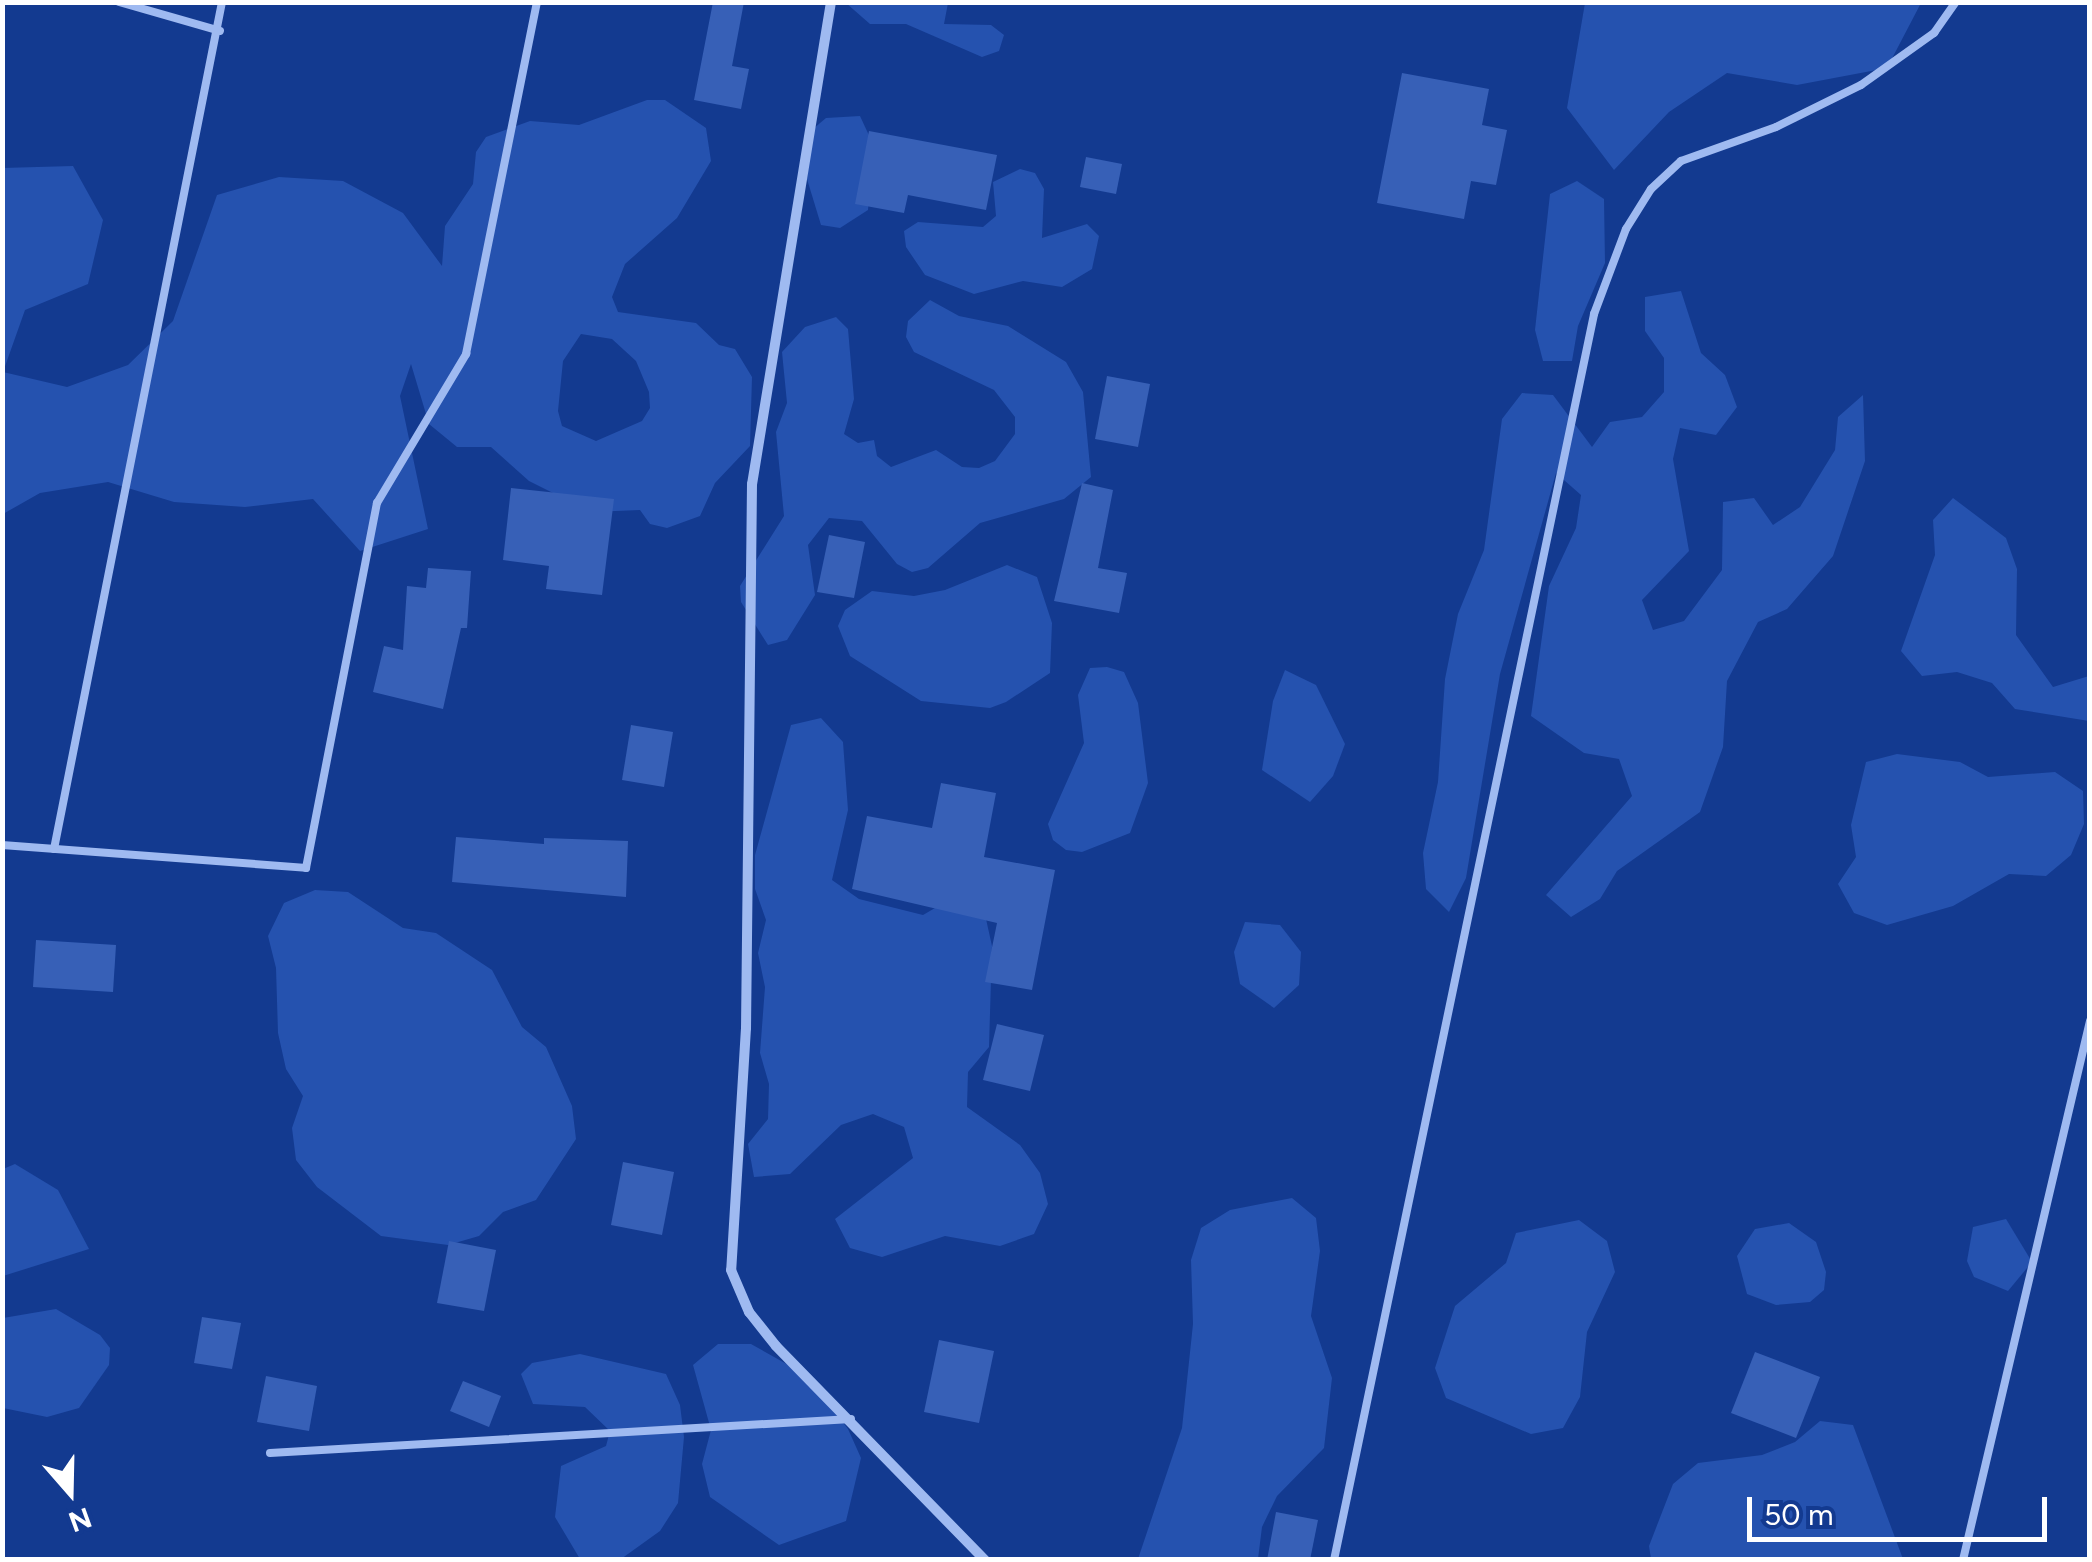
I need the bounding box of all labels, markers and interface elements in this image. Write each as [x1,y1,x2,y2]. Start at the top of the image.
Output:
north arrow [20,1442,120,1542]
scale bar [1752,1477,2052,1539]
text: 50 m [1764,1496,1833,1533]
text: N [64,1501,96,1540]

